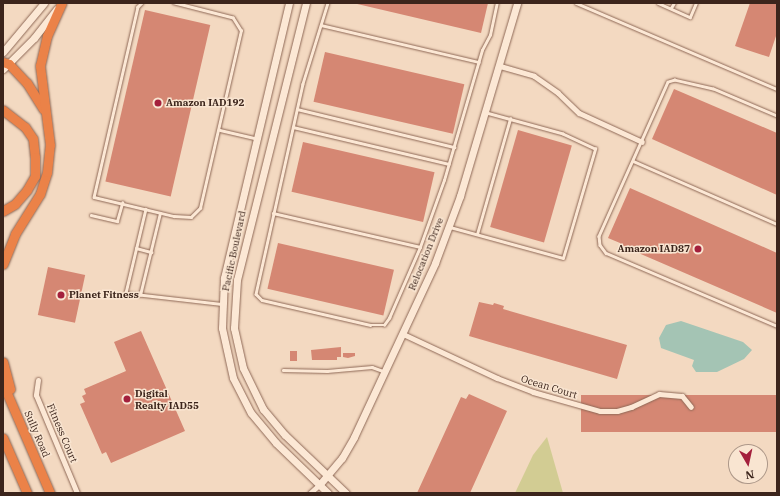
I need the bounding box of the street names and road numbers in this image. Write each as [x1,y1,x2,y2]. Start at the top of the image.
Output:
street label: Pacific Boulevard [220,210,248,292]
street label: Relocation Drive [406,216,446,292]
street label: Ocean Court [519,373,579,401]
street label: Fitness Court [44,402,80,464]
street label: Sully Road [22,409,52,459]

